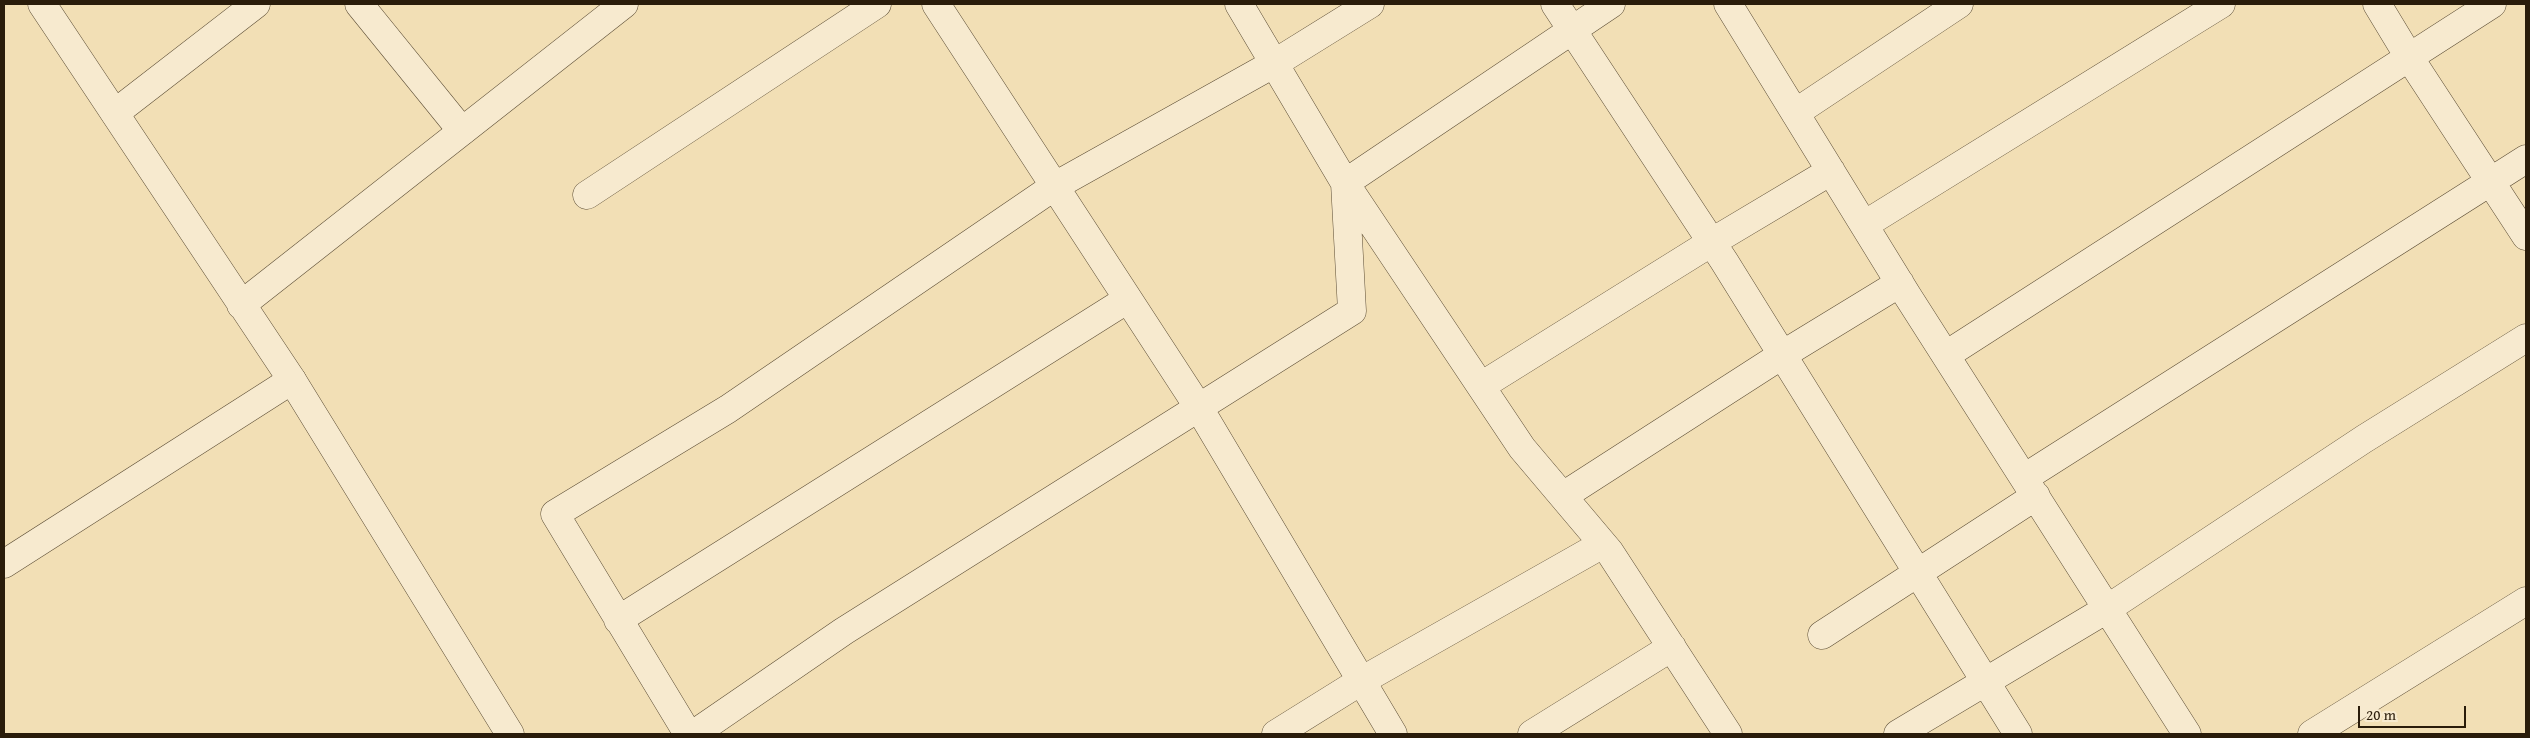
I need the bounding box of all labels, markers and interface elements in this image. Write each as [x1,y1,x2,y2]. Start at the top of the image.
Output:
scale bar [2360,696,2468,728]
text: 20 m [2366,704,2396,725]

